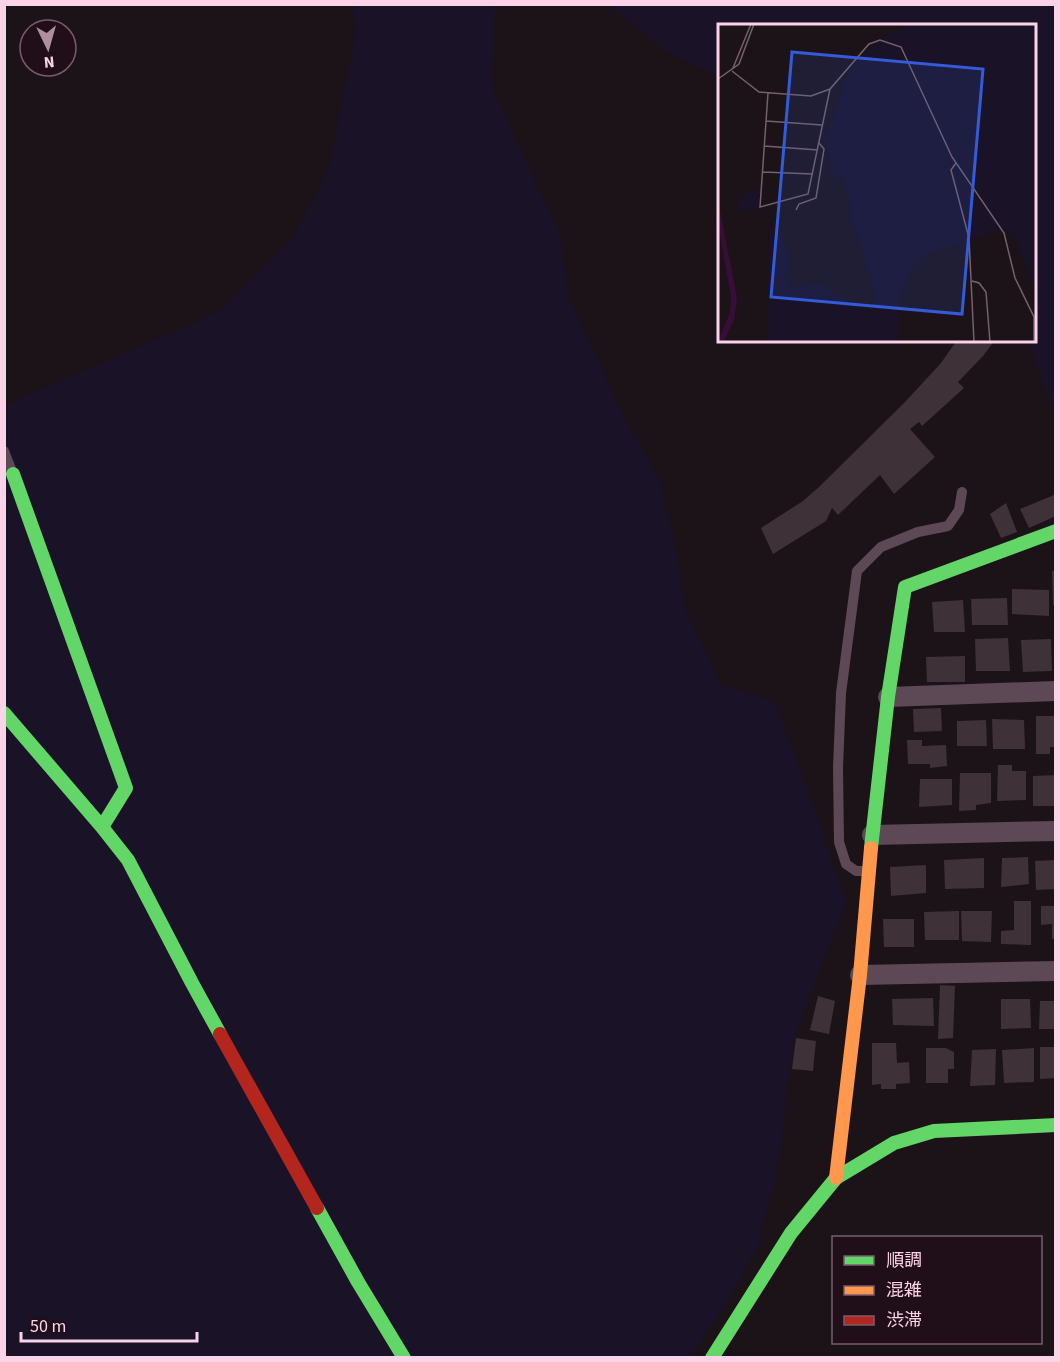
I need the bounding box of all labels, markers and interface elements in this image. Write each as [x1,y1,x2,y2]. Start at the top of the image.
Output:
north arrow [18,18,78,78]
inset map [718,24,1036,342]
text: N [43,51,55,73]
legend [832,1236,1042,1344]
text: 順調 [886,1248,922,1273]
text: 混雑 [886,1278,922,1303]
scale bar [21,1305,196,1343]
text: 渋滞 [886,1308,922,1333]
text: 50 m [30,1314,66,1339]

